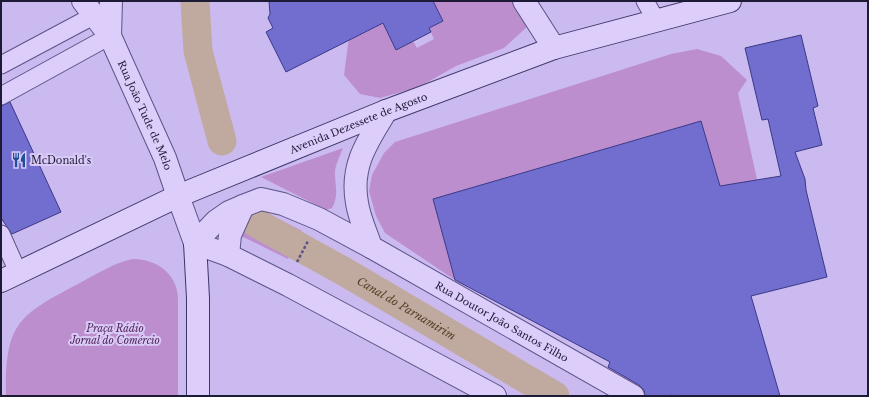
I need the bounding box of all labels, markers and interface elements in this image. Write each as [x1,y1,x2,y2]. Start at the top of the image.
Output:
street label: Rua João Tude de Melo [115,58,175,172]
street label: Avenida Dezessete de Agosto [287,90,430,157]
restaurant icon: McDonald's [10,151,28,169]
place label: McDonald's [31,154,92,167]
water label: Canal do Parnamirim [355,274,459,343]
street label: Rua Doutor João Santos Filho [433,279,571,365]
park label: Praça Rádio Jornal do Comércio [69,322,160,347]

